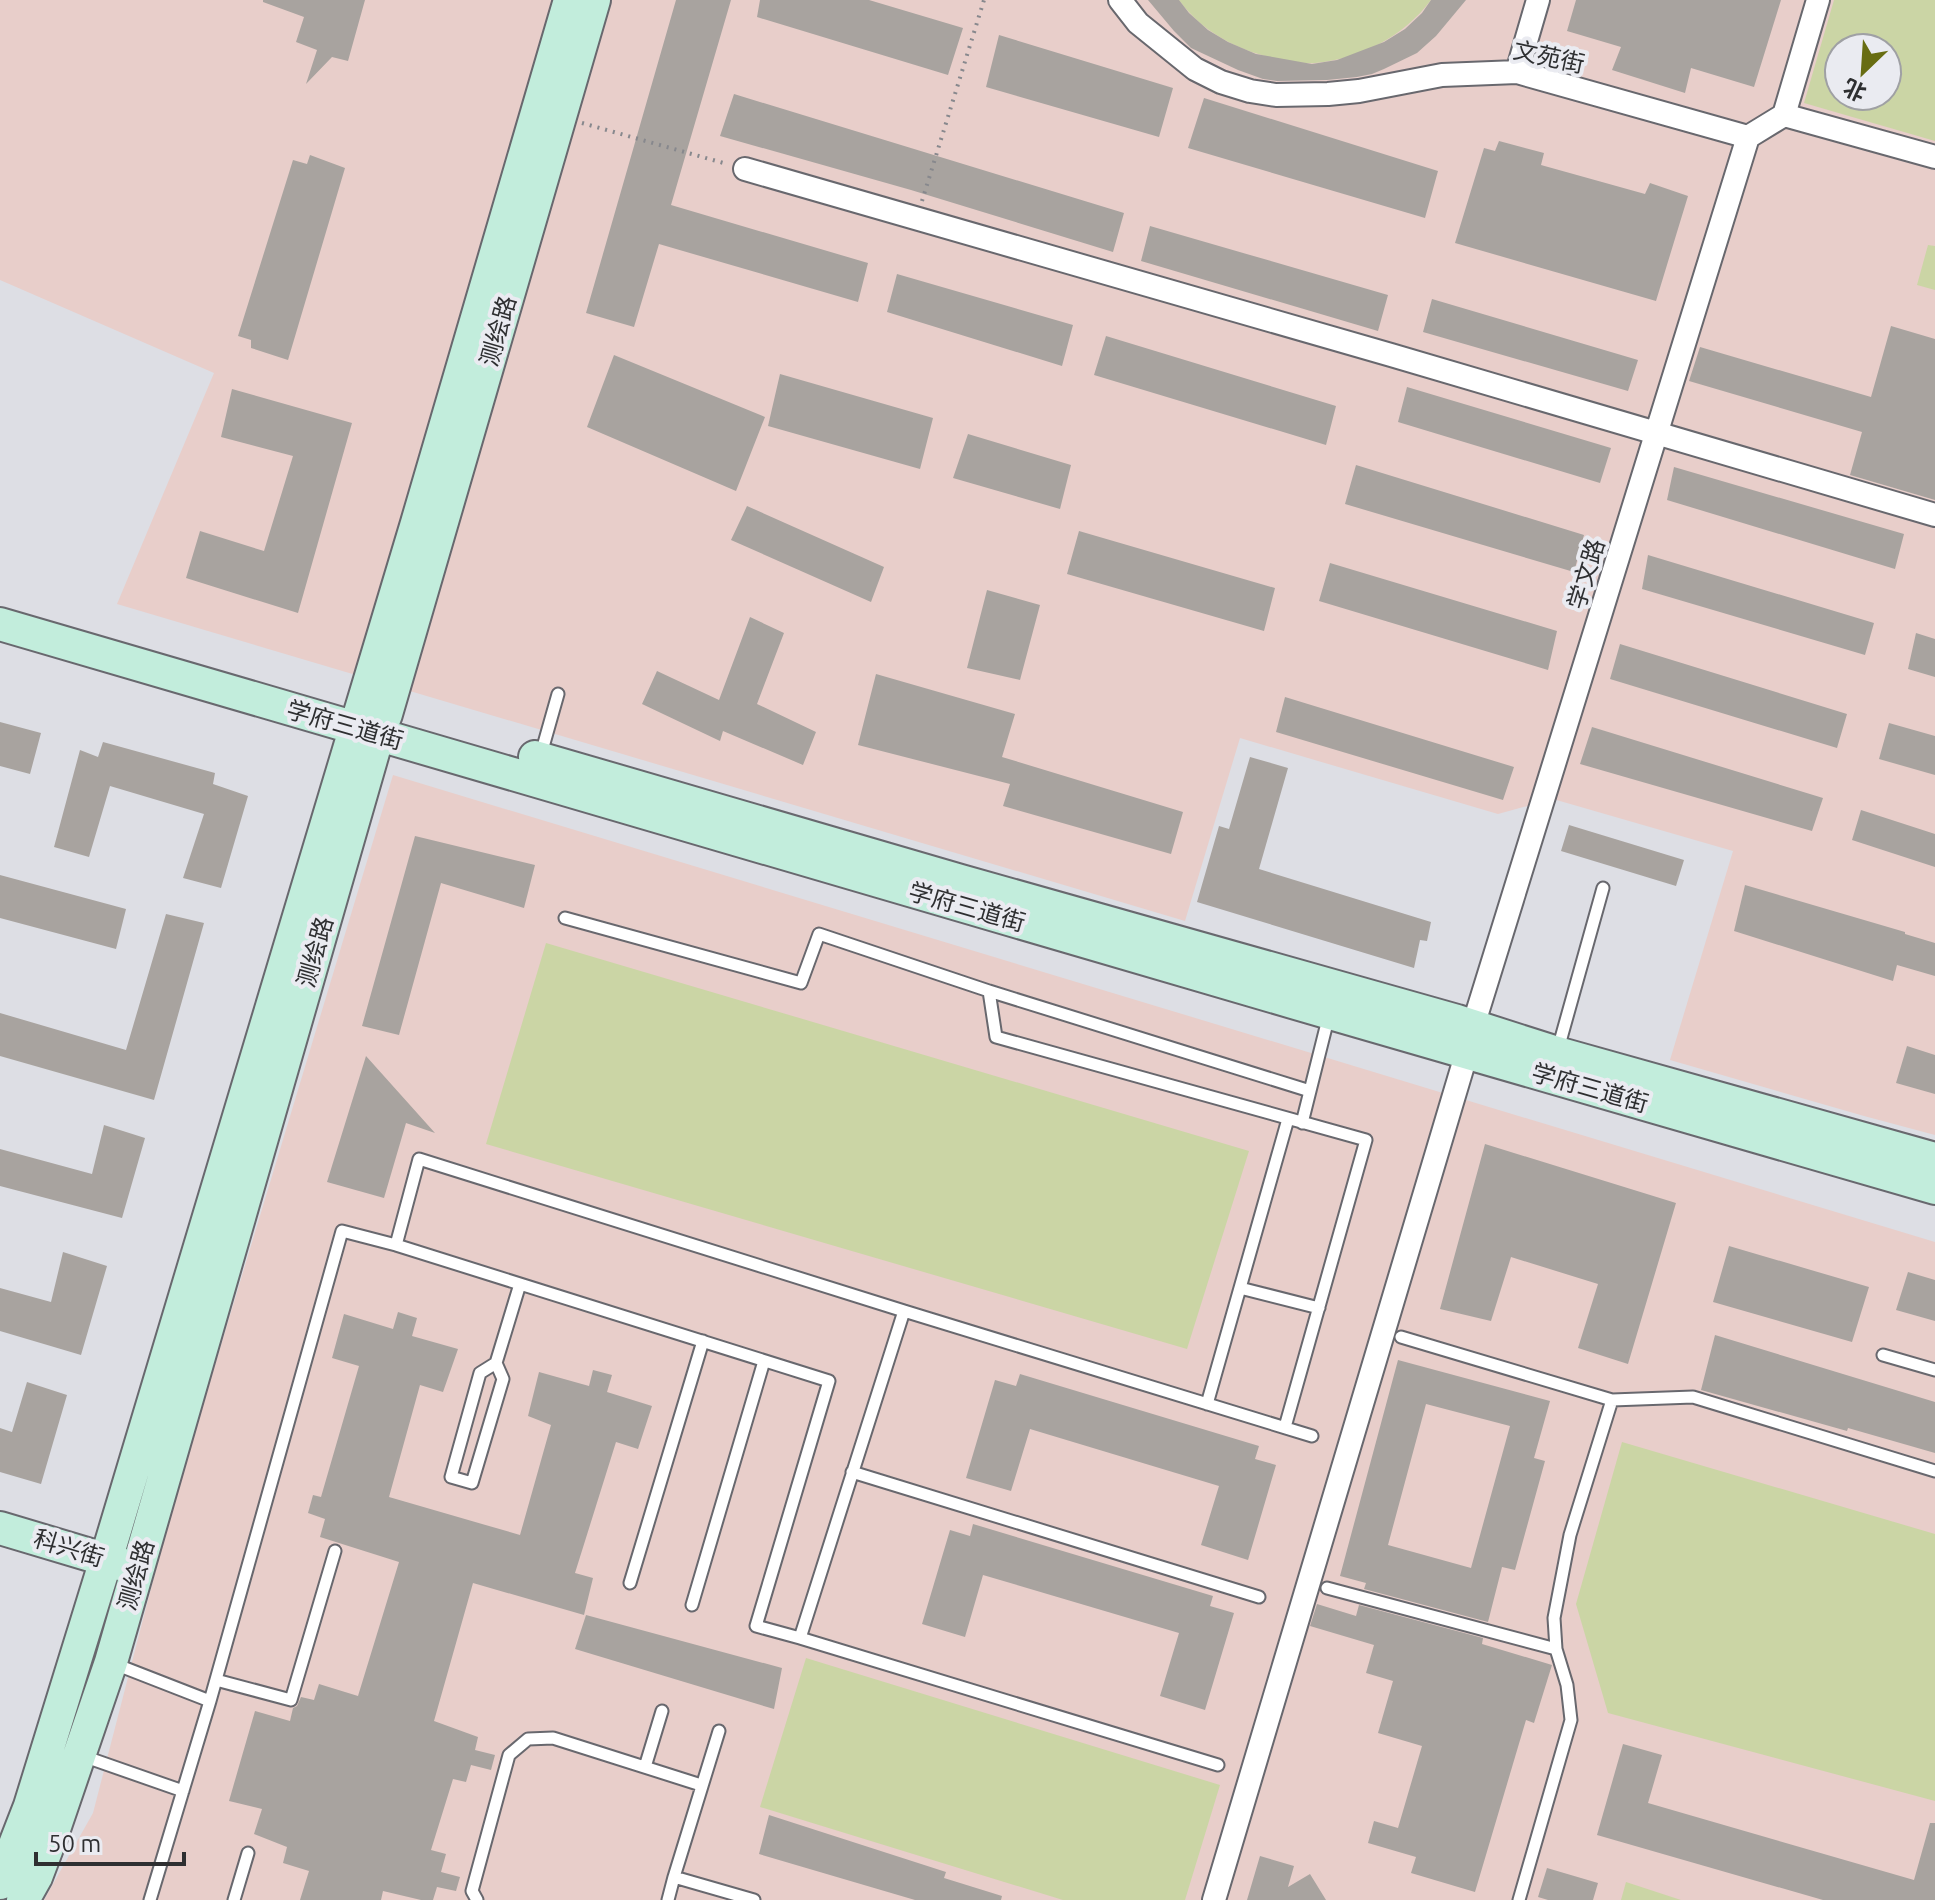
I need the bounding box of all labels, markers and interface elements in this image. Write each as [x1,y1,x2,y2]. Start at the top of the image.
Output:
north arrow [1823,32,1903,112]
street label: 文苑街 [1511,36,1587,78]
text: 北 [1839,75,1870,107]
street label: 测绘路 [475,293,521,369]
street label: 学文路 [1563,536,1609,612]
street label: 学府三道街 [284,695,406,755]
street label: 学府三道街 [906,877,1028,937]
street label: 测绘路 [292,914,338,990]
street label: 学府三道街 [1529,1058,1651,1118]
street label: 科兴街 [31,1525,107,1571]
street label: 测绘路 [113,1537,159,1613]
scale bar [36,1816,184,1866]
text: 50 m [48,1830,101,1857]

